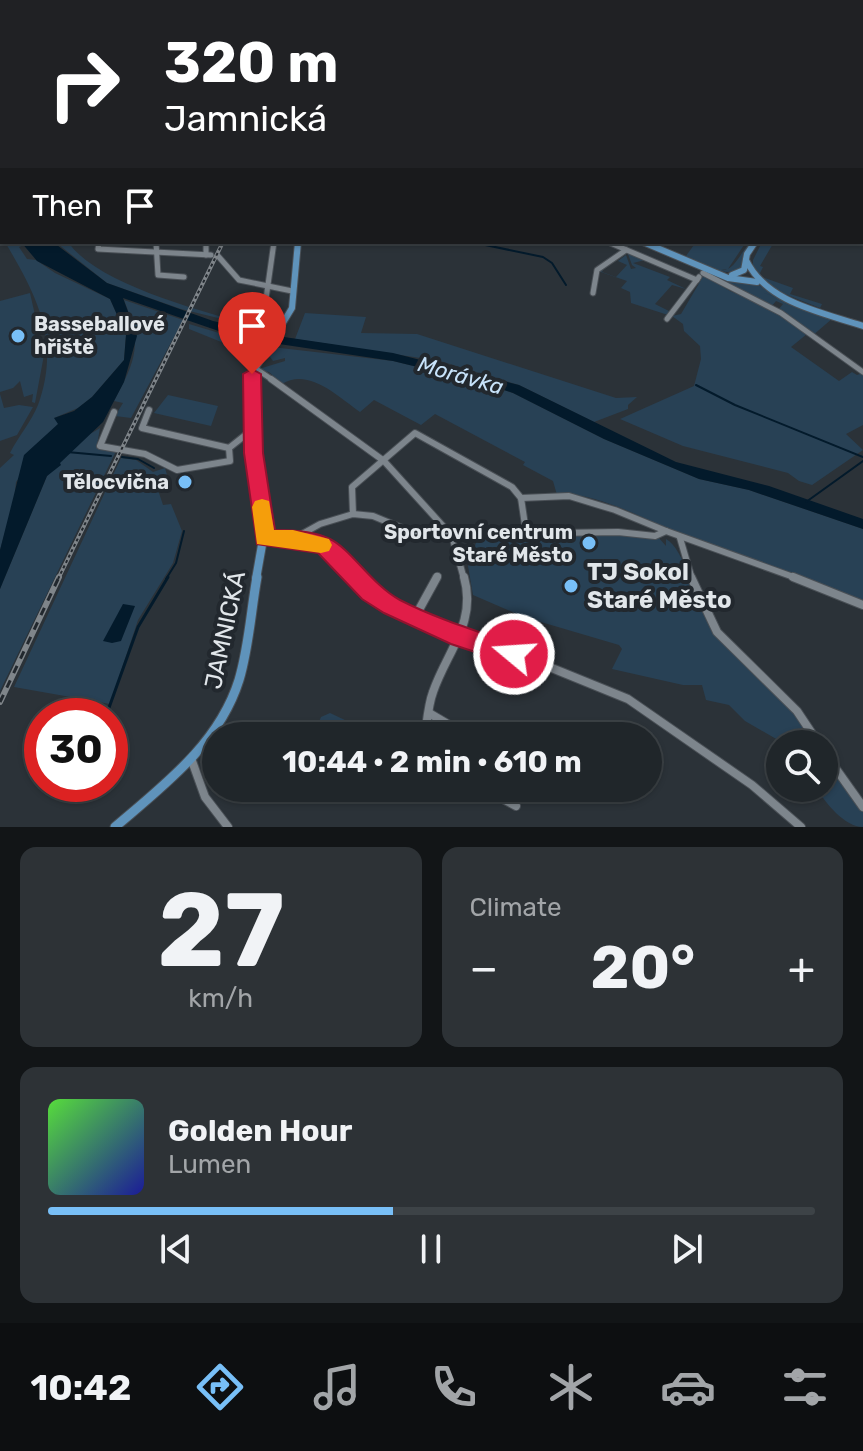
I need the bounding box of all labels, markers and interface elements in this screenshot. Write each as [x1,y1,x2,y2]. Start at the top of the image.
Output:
text: 320 m [164,30,339,96]
icon: right [32,32,136,136]
text: Jamnická [164,97,327,140]
icon: arrive [118,184,162,228]
text: Then [32,188,102,224]
pin [218,292,286,374]
icon: arrive [230,304,274,348]
place label: Basseballové hřiště [34,312,165,359]
marker: Basseballové hřiště [9,327,27,345]
water label: Morávka [415,350,507,401]
place label: Tělocvična [63,470,169,494]
marker: Tělocvična [176,473,194,491]
place label: Sportovní centrum Staré Město [384,520,573,567]
marker: Sportovní centrum Staré Město [580,534,598,552]
place label: TJ Sokol Staré Město [587,558,732,614]
street label: JAMNICKÁ [199,569,251,691]
marker: TJ Sokol Staré Město [562,577,580,595]
position arrow [472,612,556,696]
speed limit sign: 30 [24,698,128,802]
map controls [766,730,838,802]
button: search [766,730,838,802]
text: 10:44 · 2 min · 610 m [282,744,582,780]
text: 27 [157,869,284,992]
text: Climate [470,892,562,923]
text: 20° [591,932,695,1003]
text: − [470,942,498,994]
text: + [788,942,815,994]
text: km/h [188,983,253,1014]
text: Golden Hour [168,1113,352,1149]
text: Lumen [168,1149,251,1180]
icon: previous [154,1227,198,1271]
icon: pause [409,1227,453,1271]
icon: next [665,1227,709,1271]
icon: directions [192,1359,248,1415]
icon: music [309,1359,365,1415]
icon: phone [426,1359,482,1415]
icon: climate [543,1359,599,1415]
icon: car [660,1359,716,1415]
icon: filters [777,1359,833,1415]
text: 10:42 [30,1366,131,1409]

